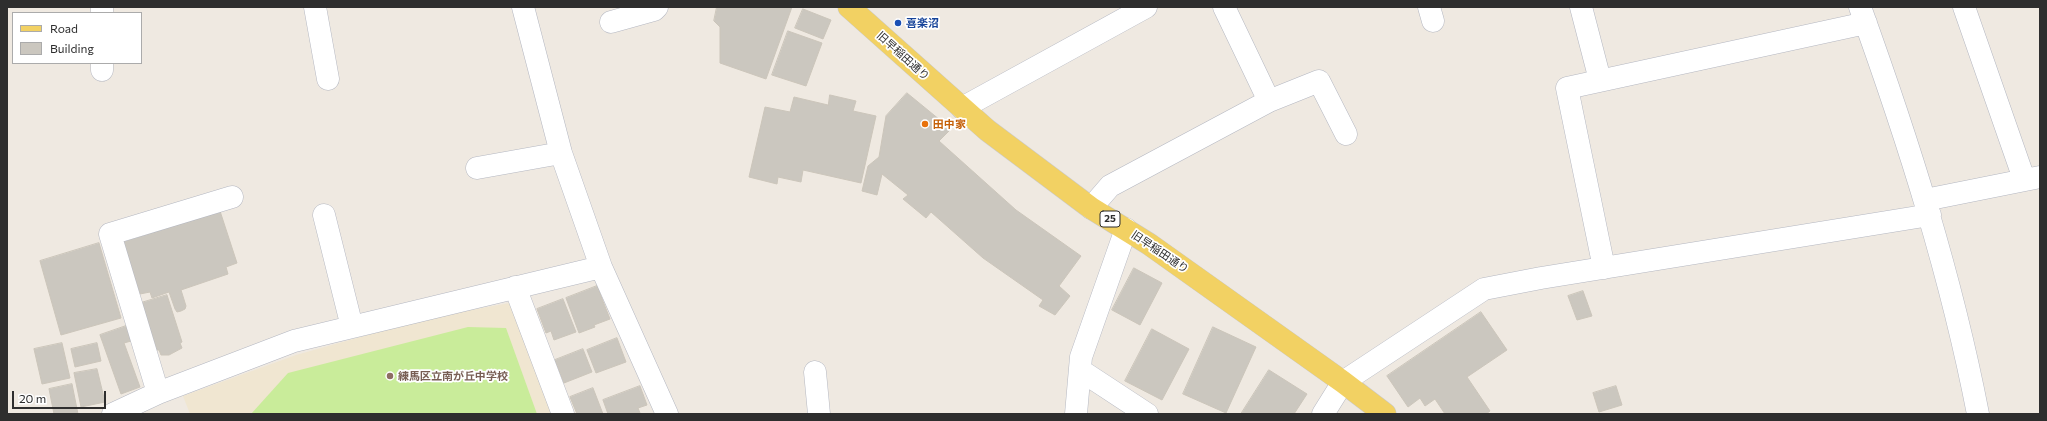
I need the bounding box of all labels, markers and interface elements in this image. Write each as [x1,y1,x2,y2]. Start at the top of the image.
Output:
legend [12,12,142,64]
place label: 喜楽沼 [906,16,939,30]
marker: 喜楽沼 [893,18,903,28]
text: Road [50,21,78,35]
street label: 旧早稲田通り [874,29,932,83]
text: Building [50,41,94,55]
place label: 田中家 [933,117,966,131]
marker: 田中家 [920,119,930,129]
road number: 25 [1100,211,1120,227]
street label: 旧早稲田通り [1129,228,1191,276]
place label: 練馬区立南が丘中学校 [398,369,508,383]
marker: 練馬区立南が丘中学校 [385,371,395,381]
scale bar [14,383,108,409]
text: 20 m [19,391,46,405]

